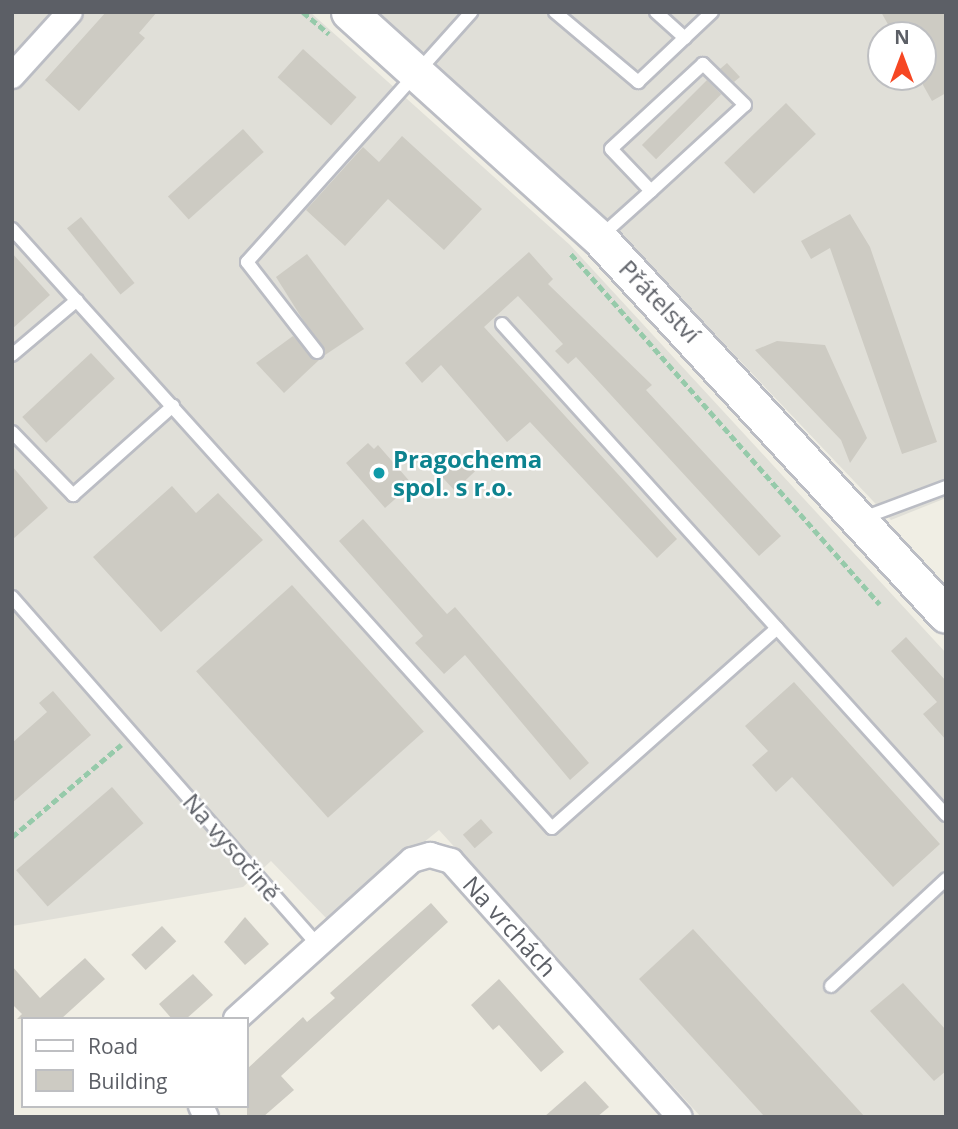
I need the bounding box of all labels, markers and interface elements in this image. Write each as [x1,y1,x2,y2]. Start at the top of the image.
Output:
north arrow [867,21,937,91]
text: N [894,24,910,50]
street label: Přátelství [614,254,706,348]
place label: Pragochema spol. s r.o. [393,445,542,501]
marker: Pragochema spol. s r.o. [371,465,387,481]
street label: Na vysočině [177,787,287,907]
street label: Na vrchách [457,870,563,982]
legend [21,1017,248,1108]
text: Road [88,1032,138,1060]
text: Building [88,1067,167,1095]

